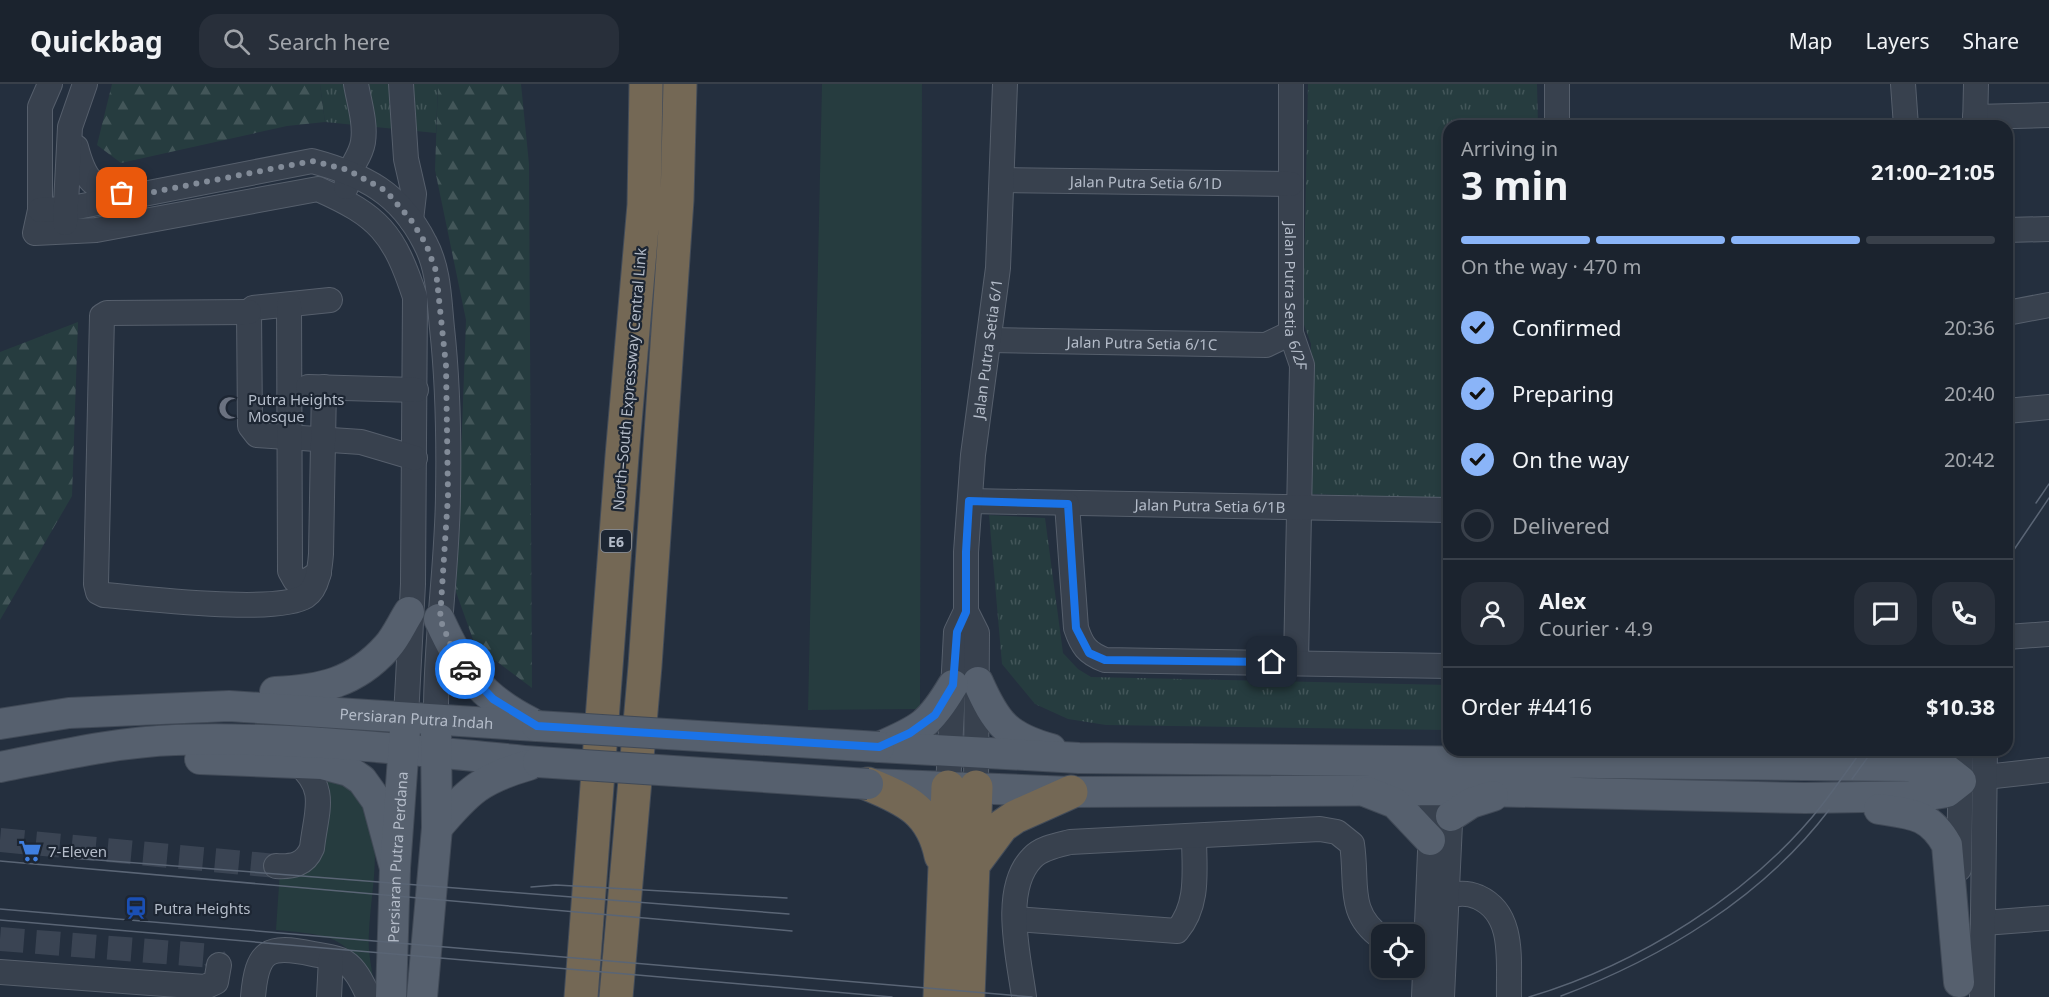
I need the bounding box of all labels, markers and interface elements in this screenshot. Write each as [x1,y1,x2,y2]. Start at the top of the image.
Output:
search box [199,14,619,68]
text: Quickbag [30,22,163,60]
icon: search [220,25,253,58]
text: Search here [268,26,390,56]
text: Map [1789,27,1833,55]
text: Layers [1866,27,1930,55]
text: Share [1963,27,2019,55]
text: Arriving in [1461,135,1558,162]
text: 21:00–21:05 [1871,156,1995,186]
text: 3 min [1461,158,1568,211]
pin [96,167,147,218]
street label: Jalan Putra Setia 6/1D [1068,171,1222,193]
icon: bag [105,176,138,209]
street label: Jalan Putra Setia 6/2F [1281,221,1312,370]
street label: North–South Expressway Central Link [608,247,650,511]
text: On the way · 470 m [1461,253,1641,280]
street label: Jalan Putra Setia 6/1 [968,278,1006,422]
icon: check [1461,311,1494,344]
text: Confirmed [1512,312,1622,342]
text: 20:36 [1944,314,1995,341]
street label: Jalan Putra Setia 6/1C [1064,331,1218,354]
icon: check [1461,377,1494,410]
text: Preparing [1512,378,1614,408]
text: 20:40 [1944,380,1995,407]
place label: Putra Heights Mosque [248,389,345,426]
mosque icon: Putra Heights Mosque [217,395,243,421]
icon: check [1461,443,1494,476]
text: On the way [1512,444,1629,474]
text: 20:42 [1944,446,1995,473]
street label: Jalan Putra Setia 6/1B [1132,494,1286,517]
text: Delivered [1512,510,1610,540]
road number: E6 [601,530,631,552]
button: person [1461,582,1524,645]
button: chat [1854,582,1917,645]
button: phone [1932,582,1995,645]
text: Alex [1539,585,1586,615]
text: Courier · 4.9 [1539,615,1653,642]
pin [1246,636,1297,687]
courier [435,639,495,699]
icon: home [1255,645,1288,678]
icon: car [449,653,482,686]
text: Order #4416 [1461,691,1592,721]
text: $10.38 [1926,691,1995,721]
street label: Persiaran Putra Indah [339,703,494,733]
street label: Persiaran Putra Perdana [383,771,412,943]
supermarket icon: 7-Eleven [17,838,43,864]
place label: 7-Eleven [48,841,107,861]
station icon: Putra Heights [123,895,149,921]
place label: Putra Heights [154,898,251,918]
map controls [1371,924,1425,978]
button: locate [1371,924,1425,978]

